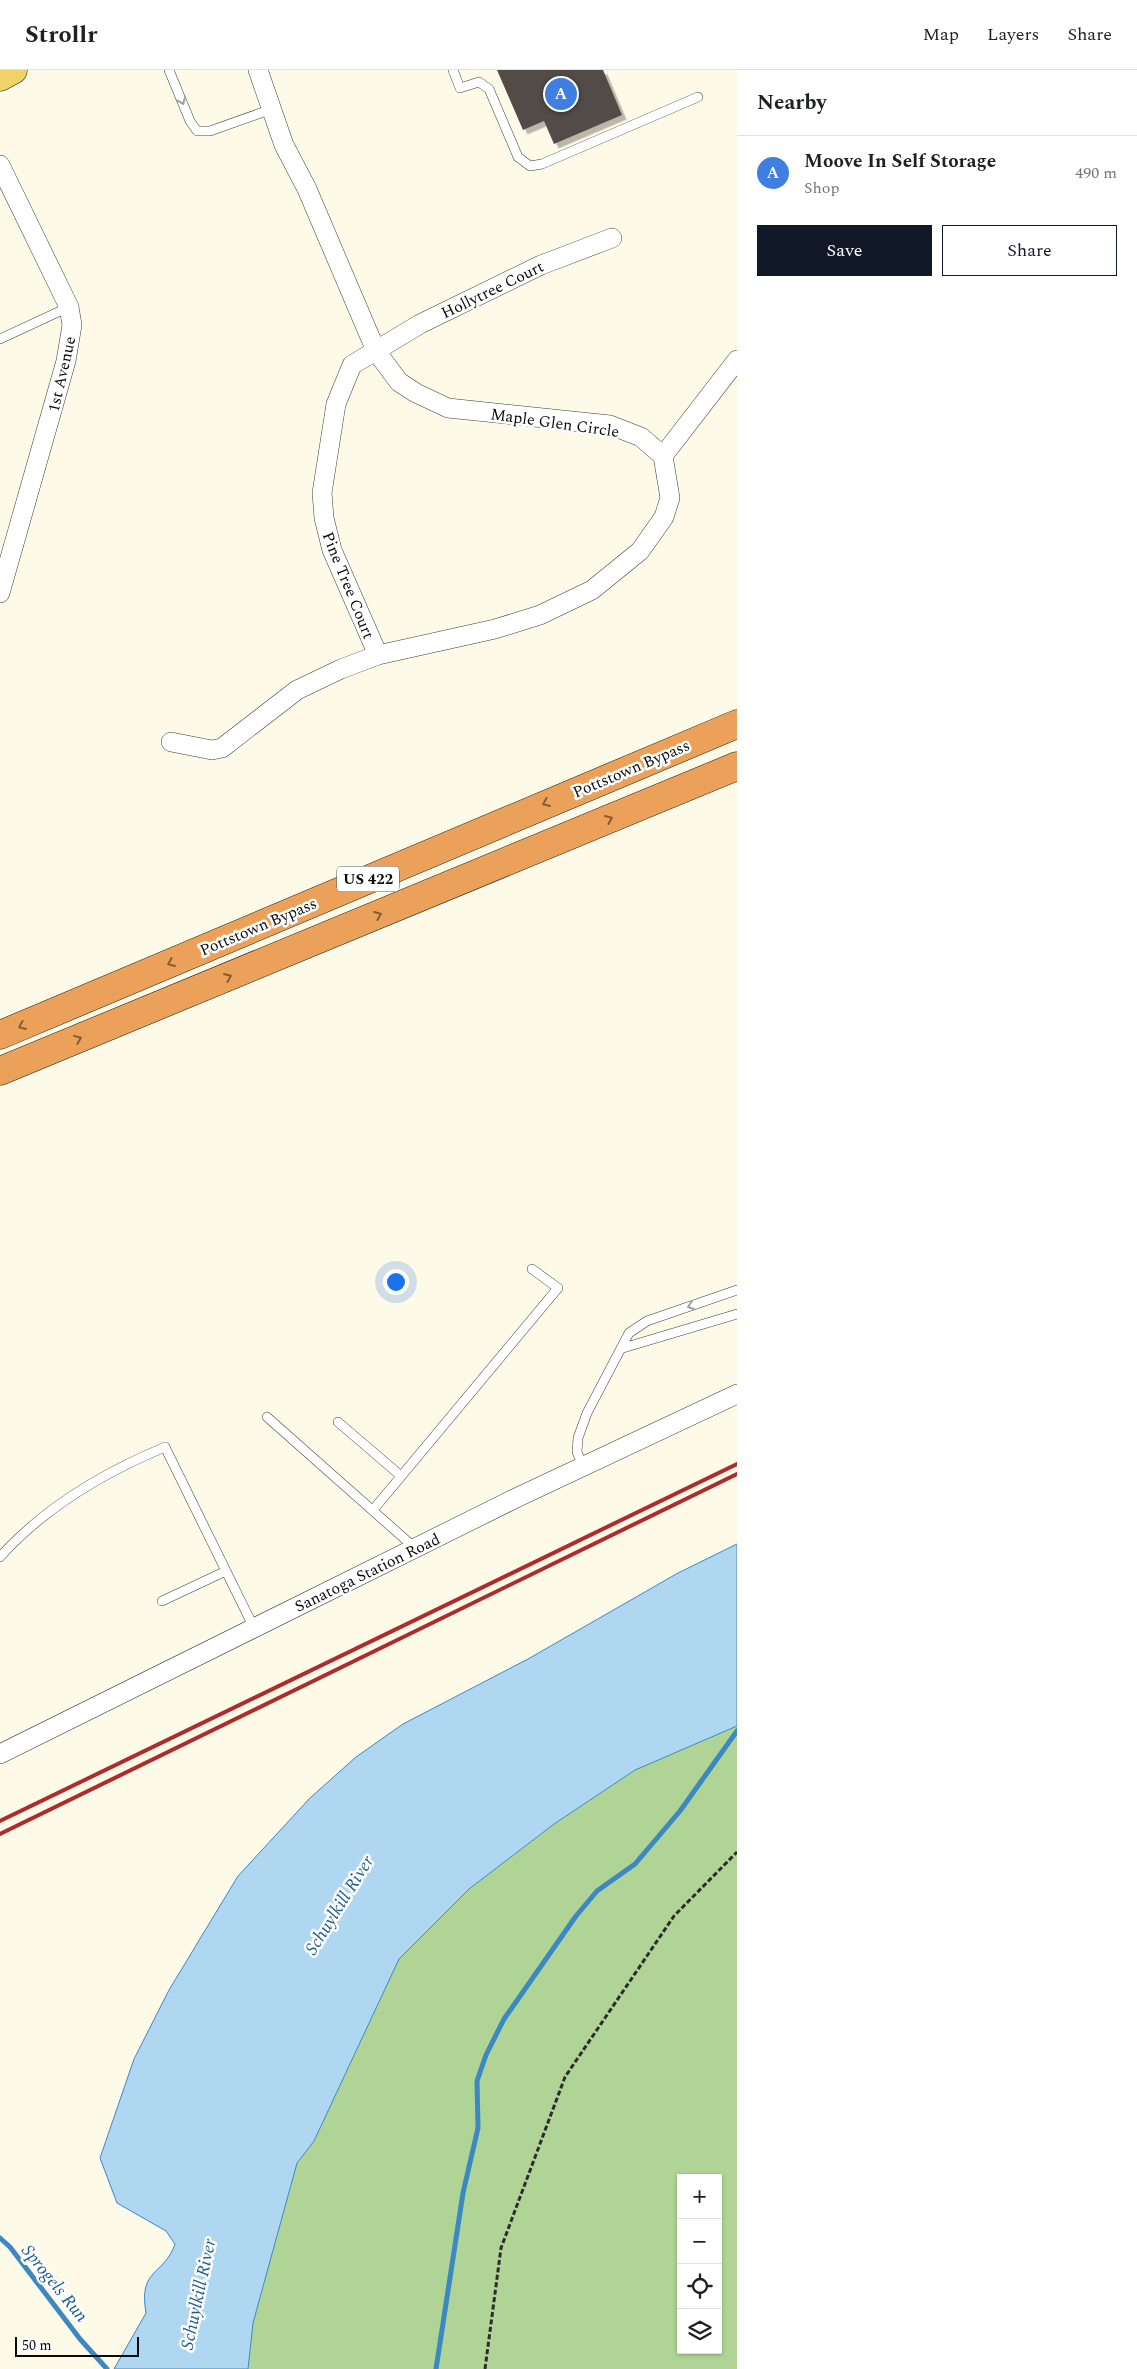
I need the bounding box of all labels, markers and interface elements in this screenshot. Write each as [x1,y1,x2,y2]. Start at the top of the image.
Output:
text: Strollr [25,17,97,53]
text: Map [923,21,959,48]
text: Layers [987,21,1039,48]
text: Share [1067,21,1112,48]
pin: A [545,75,577,113]
text: Nearby [757,87,827,119]
one-way arrow [175,96,186,105]
text: Moove In Self Storage [804,147,996,176]
text: A [767,161,779,185]
text: 490 m [1075,161,1117,185]
text: Shop [804,176,840,200]
button: Save [757,225,932,276]
button: Share [942,225,1117,276]
street label: Hollytree Court [437,255,548,325]
street label: 1st Avenue [42,334,82,415]
street label: Maple Glen Circle [489,402,621,444]
street label: Pine Tree Court [316,528,381,643]
street label: Pottstown Bypass [569,733,694,804]
one-way arrow [543,798,551,808]
one-way arrow [604,815,613,826]
road number: US 422 [337,866,399,892]
street label: Pottstown Bypass [196,891,321,962]
one-way arrow [373,911,382,921]
one-way arrow [167,956,176,967]
one-way arrow [223,973,232,984]
one-way arrow [18,1020,27,1030]
one-way arrow [73,1035,82,1045]
your location [383,1269,409,1295]
one-way arrow [687,1300,696,1310]
street label: Sanatoga Station Road [291,1527,444,1619]
water label: Schuylkill River [298,1850,381,1960]
map controls [677,2174,722,2354]
button: + [677,2174,722,2219]
button: − [677,2219,722,2264]
water label: Schuylkill River [174,2235,224,2352]
water label: Sprogels Run [15,2238,95,2329]
button: locate [677,2264,722,2309]
button: layers [677,2309,722,2354]
scale bar [15,2334,139,2357]
text: 50 m [22,2335,52,2356]

